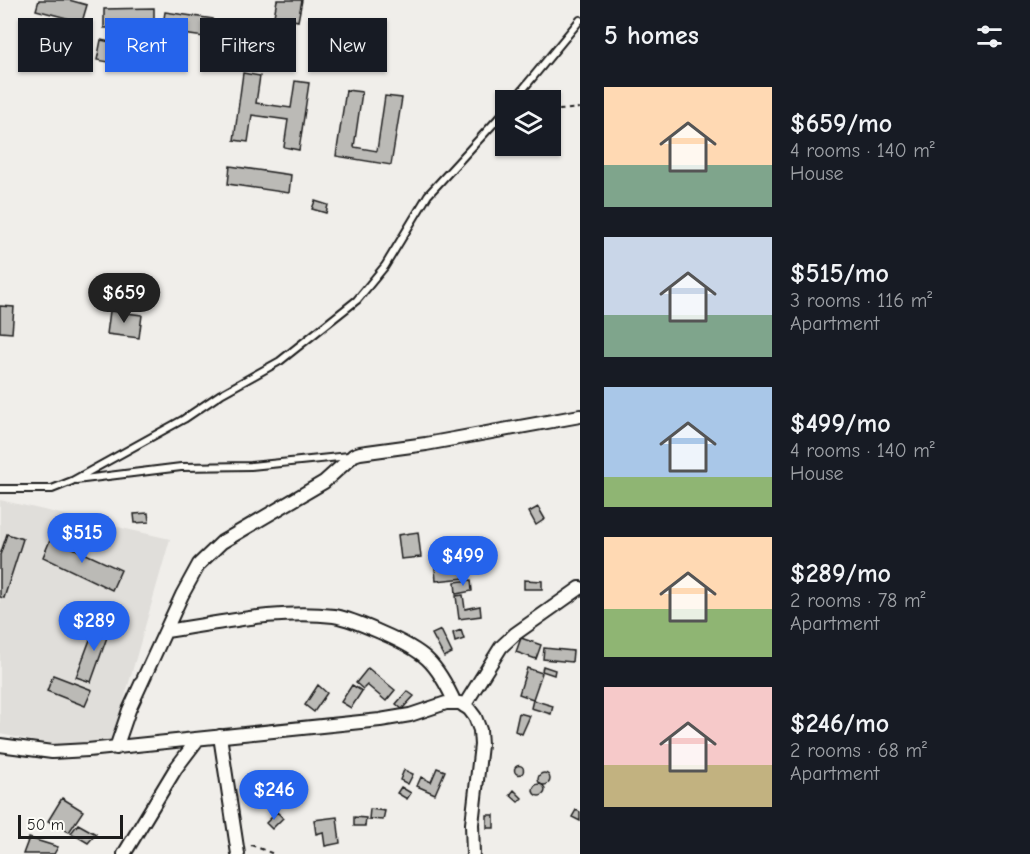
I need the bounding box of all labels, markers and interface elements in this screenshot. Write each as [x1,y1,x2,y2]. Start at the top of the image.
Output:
chip: Buy [18,18,93,72]
chip: Rent [105,18,188,72]
chip: Filters [200,18,296,72]
chip: New [308,18,387,72]
icon: filters [973,20,1006,53]
text: 5 homes [604,21,699,51]
map controls [495,90,561,156]
button: layers [495,90,561,156]
text: $659/mo [790,109,892,139]
icon: home [652,111,724,183]
text: 4 rooms · 140 m² [790,139,935,162]
text: House [790,162,844,185]
text: $515/mo [790,259,889,289]
icon: home [652,261,724,333]
pin: $659 [88,273,160,324]
text: $659 [102,281,146,304]
text: 3 rooms · 116 m² [790,289,932,312]
text: Apartment [790,312,880,335]
text: $499/mo [790,409,891,439]
icon: home [652,411,724,483]
text: 4 rooms · 140 m² [790,439,935,462]
text: House [790,462,844,485]
pin: $515 [46,513,118,564]
text: $515 [61,521,103,544]
pin: $499 [427,536,499,587]
text: $499 [442,544,484,567]
text: $289/mo [790,559,891,589]
icon: home [652,561,724,633]
text: 2 rooms · 78 m² [790,589,926,612]
pin: $289 [58,601,130,652]
text: $289 [73,609,115,632]
text: Apartment [790,612,880,635]
text: $246/mo [790,709,889,739]
icon: home [652,711,724,783]
text: 2 rooms · 68 m² [790,739,927,762]
text: Apartment [790,762,880,785]
pin: $246 [238,770,310,821]
text: $246 [253,778,295,801]
scale bar [18,812,123,840]
text: 50 m [27,816,64,834]

